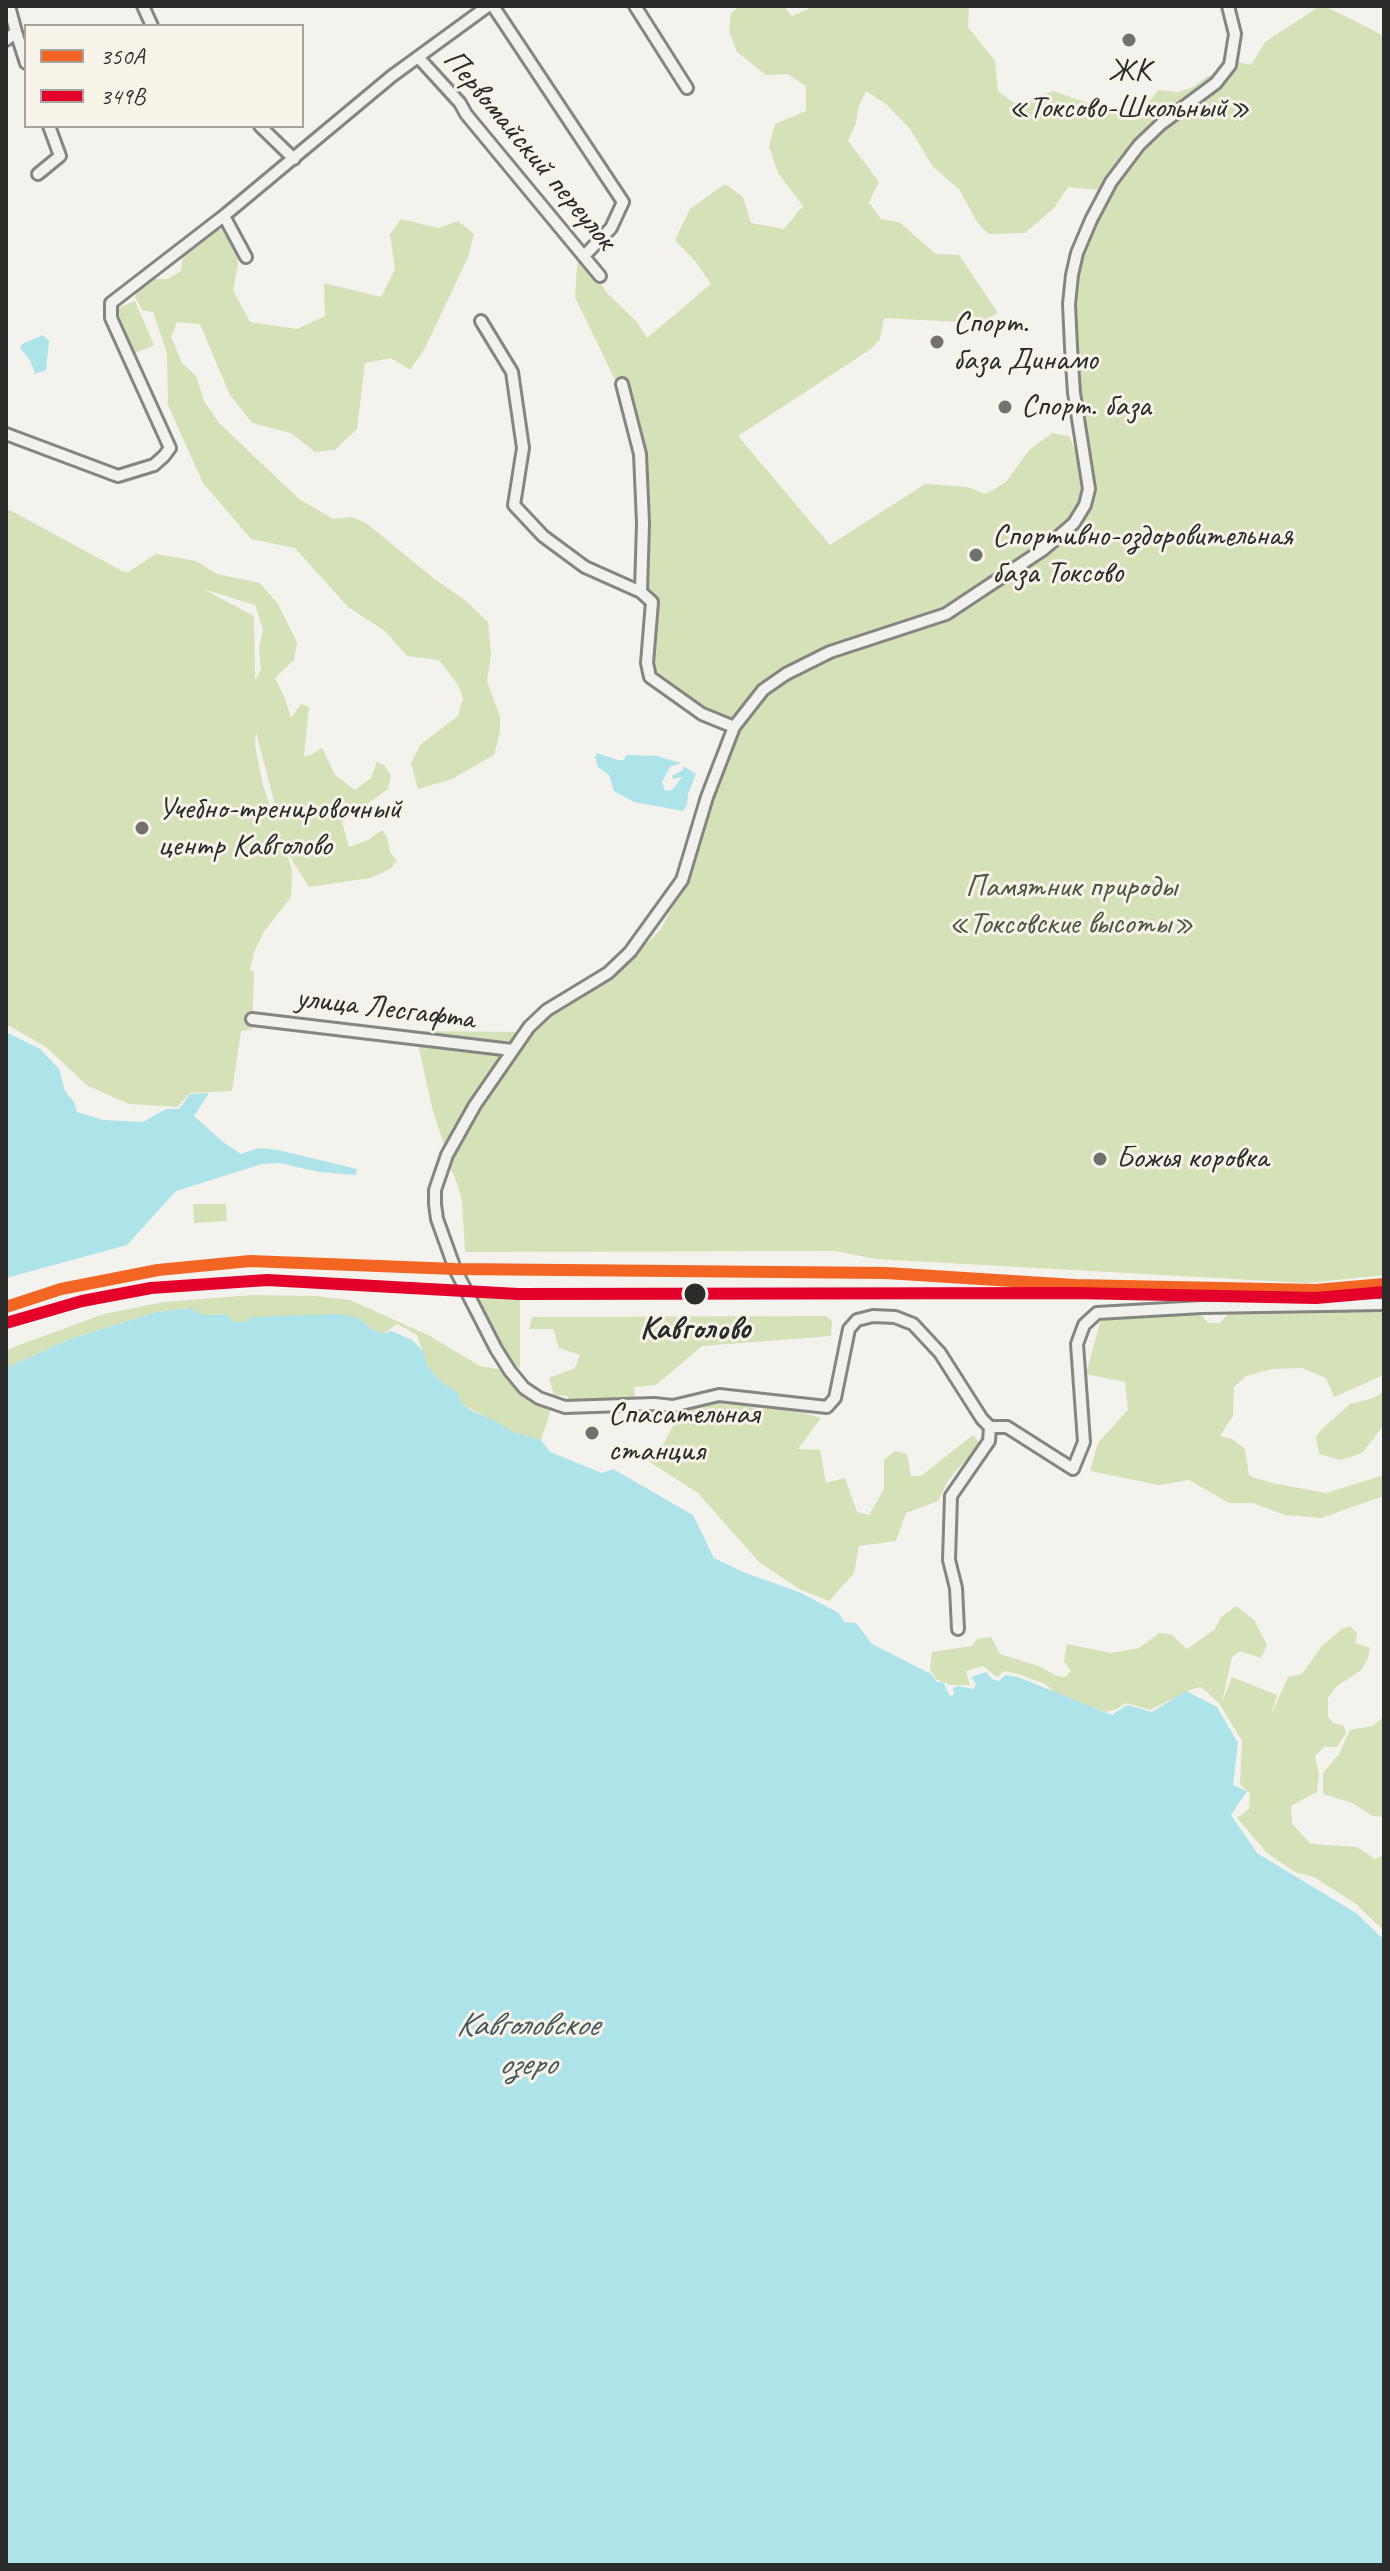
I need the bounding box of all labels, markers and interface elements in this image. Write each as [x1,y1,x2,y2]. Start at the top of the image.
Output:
legend [24,24,304,128]
marker: ЖК «Токсово-Школьный» [1120,31,1138,49]
text: 350А [100,41,144,71]
street label: Первомайский переулок [434,42,624,258]
place label: ЖК «Токсово-Школьный» [1008,53,1250,128]
text: 349В [100,81,145,111]
place label: Спорт. база Динамо [953,305,1098,380]
marker: Спорт. база Динамо [928,333,946,351]
place label: Спорт. база [1021,388,1151,426]
marker: Спорт. база [996,398,1014,416]
place label: Спортивно-оздоровительная база Токсово [992,518,1293,593]
marker: Спортивно-оздоровительная база Токсово [967,546,985,564]
place label: Учебно-тренировочный центр Кавголово [158,791,401,866]
marker: Учебно-тренировочный центр Кавголово [133,819,151,837]
park label: Памятник природы «Токсовские высоты» [948,869,1194,944]
street label: улица Лесгафта [294,979,476,1039]
place label: Божья коровка [1116,1140,1268,1178]
marker: Божья коровка [1091,1150,1109,1168]
marker: Кавголово [682,1281,708,1307]
place label: Кавголово [640,1311,750,1349]
place label: Спасательная станция [608,1396,759,1471]
marker: Спасательная станция [583,1424,601,1442]
water label: Кавголовское озеро [456,2006,598,2086]

